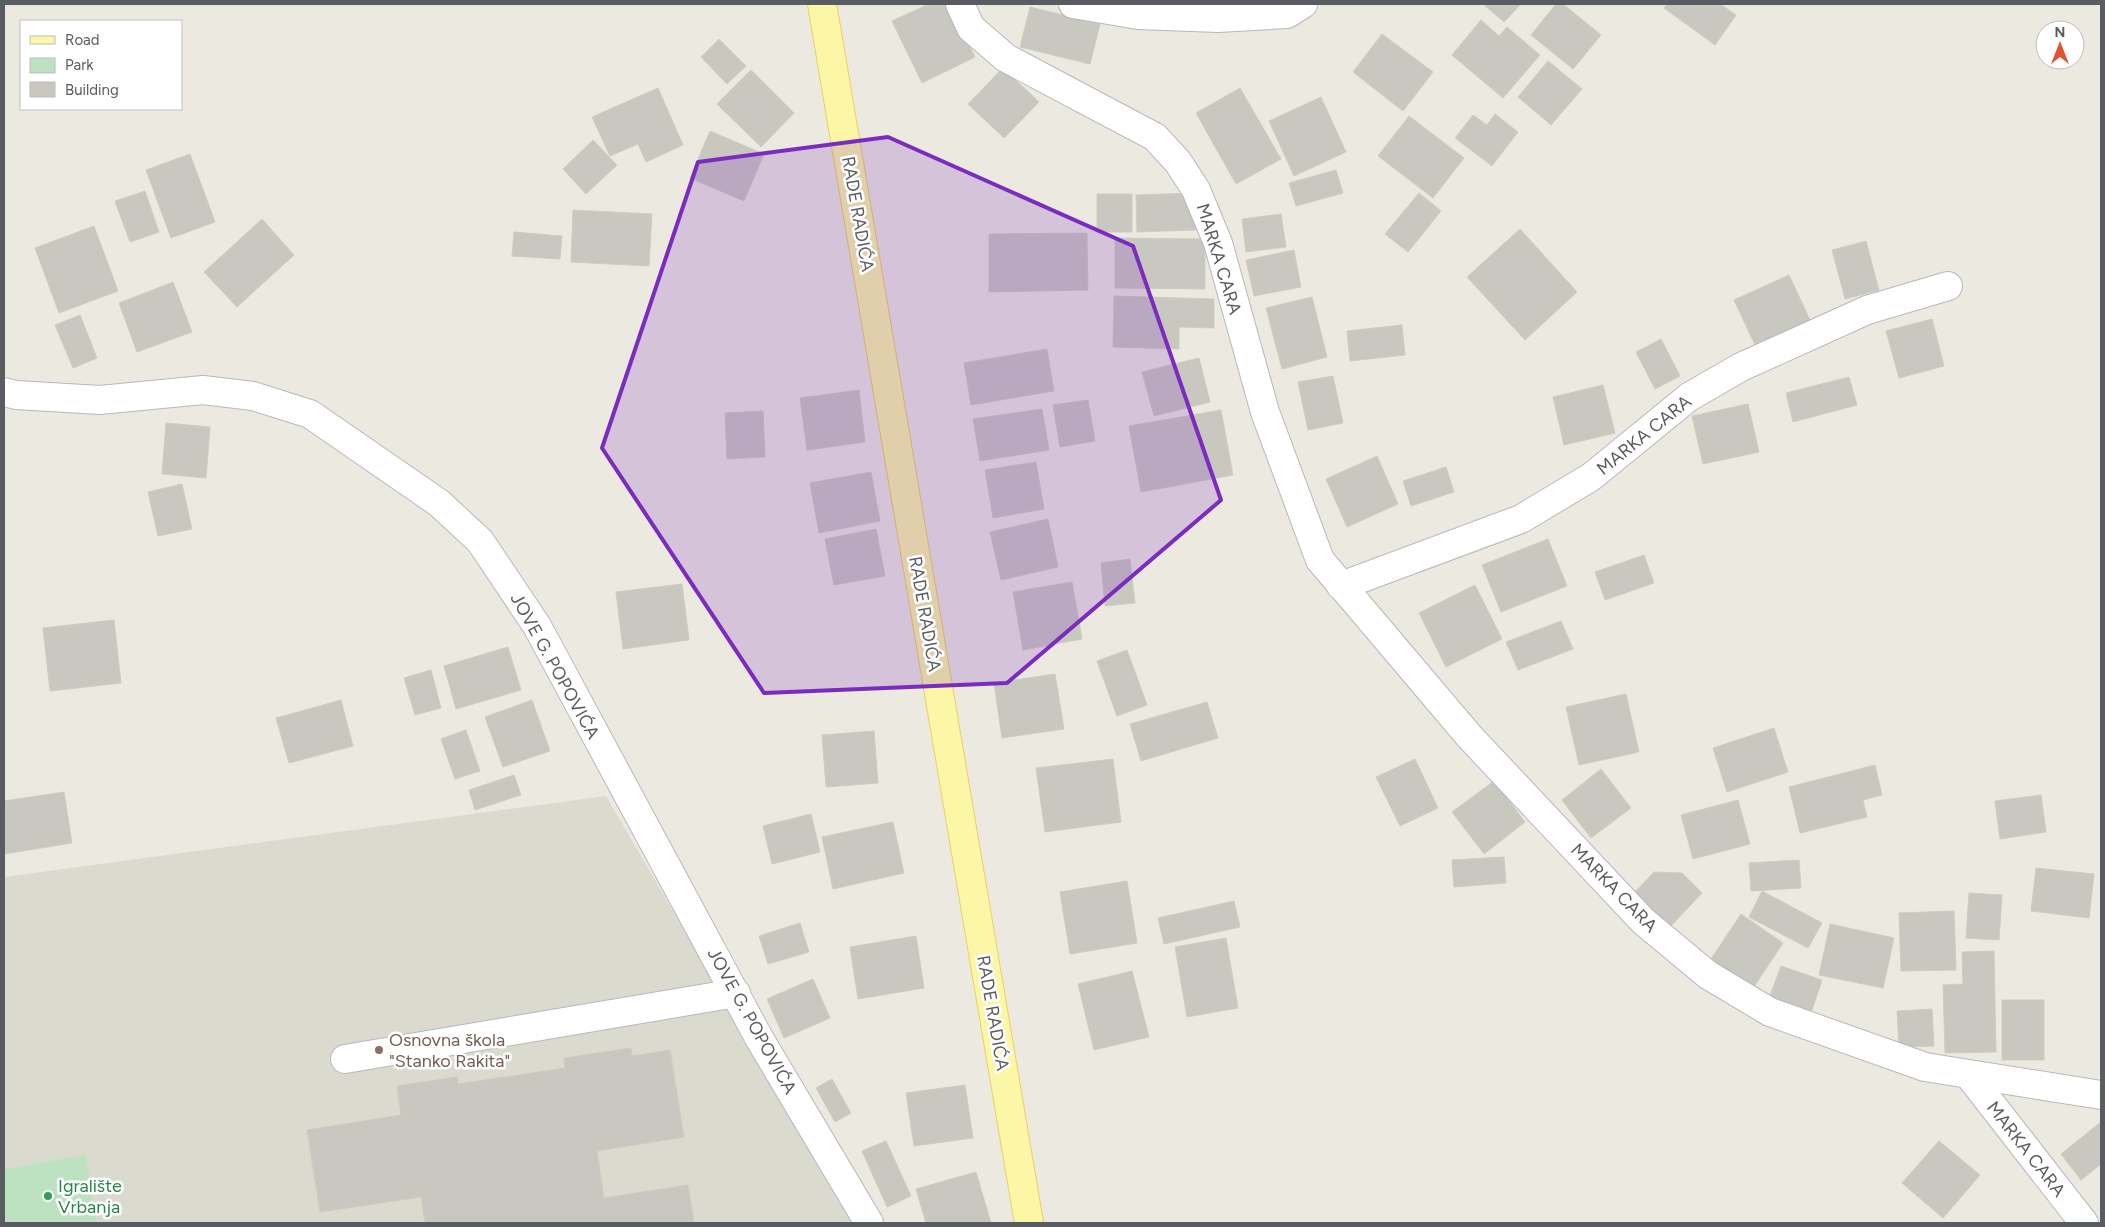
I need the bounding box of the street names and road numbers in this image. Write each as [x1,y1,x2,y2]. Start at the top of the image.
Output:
street label: RADE RADIĆA [837,155,879,273]
street label: MARKA CARA [1192,201,1246,317]
street label: MARKA CARA [1592,390,1696,480]
street label: RADE RADIĆA [904,555,946,673]
street label: JOVE G. POPOVIĆA [506,589,604,743]
street label: MARKA CARA [1566,839,1662,937]
street label: JOVE G. POPOVIĆA [703,944,801,1098]
street label: RADE RADIĆA [972,954,1014,1072]
street label: MARKA CARA [1982,1097,2070,1201]

